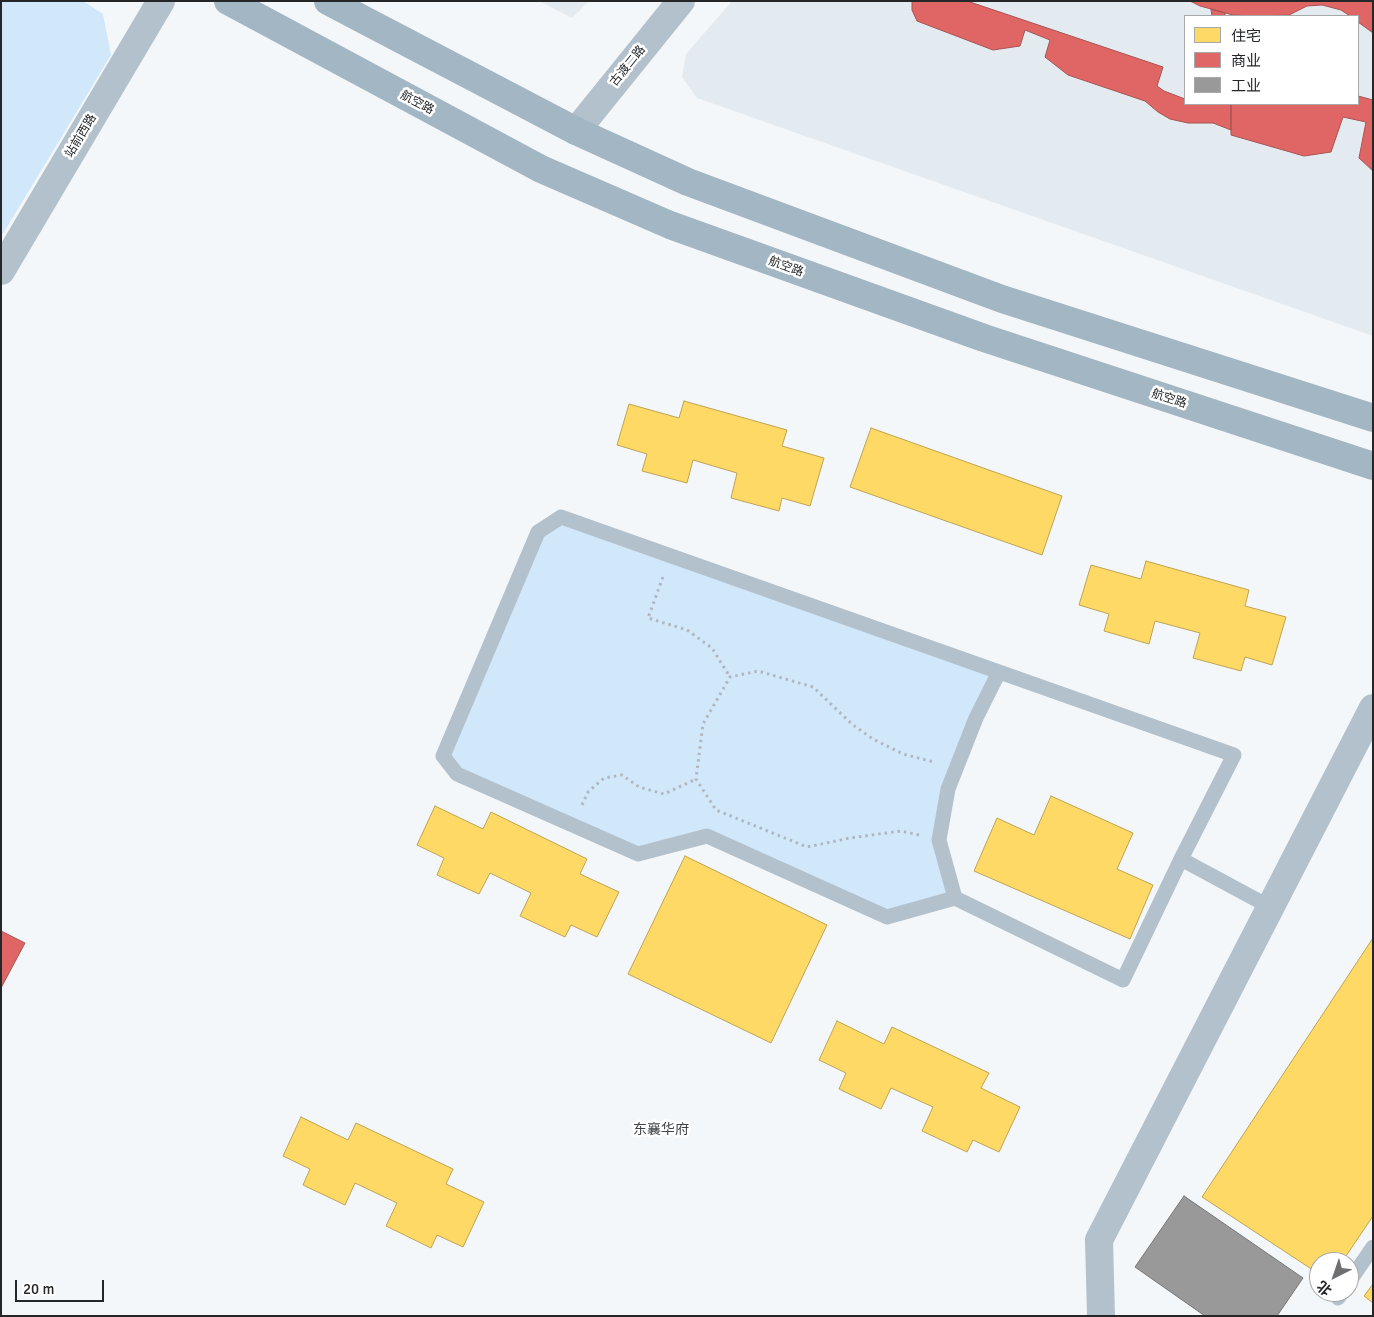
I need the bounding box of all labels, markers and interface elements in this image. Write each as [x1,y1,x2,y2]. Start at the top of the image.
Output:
legend [1184,15,1359,105]
text: 住宅 [1231,27,1261,45]
street label: 古渡二路 [607,43,649,89]
text: 商业 [1231,52,1261,70]
text: 工业 [1231,77,1261,95]
street label: 航空路 [398,88,436,118]
street label: 站前西路 [62,112,100,160]
street label: 航空路 [767,254,805,280]
street label: 航空路 [1150,387,1188,411]
district label: 东襄华府 [633,1122,689,1138]
north arrow [1309,1252,1359,1302]
scale bar [18,1270,106,1302]
text: 北 [1314,1277,1335,1299]
text: 20 m [23,1280,54,1298]

